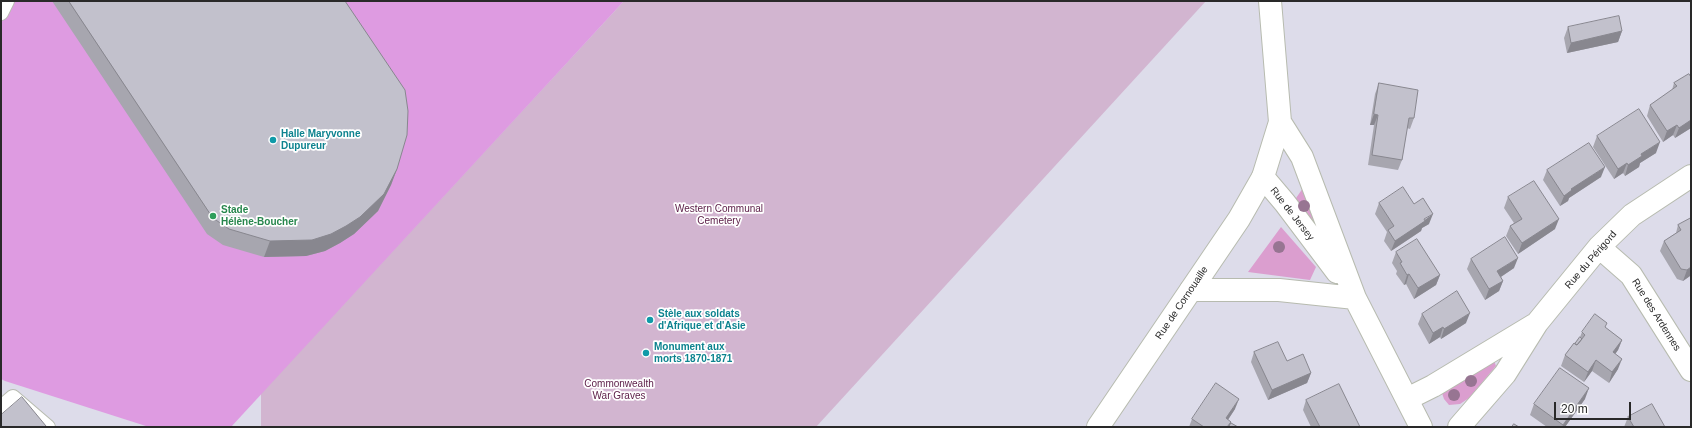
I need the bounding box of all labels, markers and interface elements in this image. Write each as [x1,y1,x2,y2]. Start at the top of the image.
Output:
place label: Halle Maryvonne Dupureur [281,128,360,152]
marker: Halle Maryvonne Dupureur [268,135,278,145]
street label: Rue de Jersey [1267,185,1317,243]
park label: Western Communal Cemetery [675,203,763,226]
place label: Stade Hélène-Boucher [221,204,298,228]
marker: Stade Hélène-Boucher [208,211,218,221]
street label: Rue du Périgord [1563,229,1619,291]
street label: Rue de Cornouaille [1153,264,1211,342]
street label: Rue des Ardennes [1629,277,1683,353]
place label: Stèle aux soldats d'Afrique et d'Asie [658,308,746,332]
marker: Stèle aux soldats d'Afrique et d'Asie [645,315,655,325]
place label: Monument aux morts 1870-1871 [654,341,732,364]
marker: Monument aux morts 1870-1871 [641,348,651,358]
park label: Commonwealth War Graves [584,378,654,402]
scale bar [1556,394,1633,420]
text: 20 m [1561,402,1588,416]

